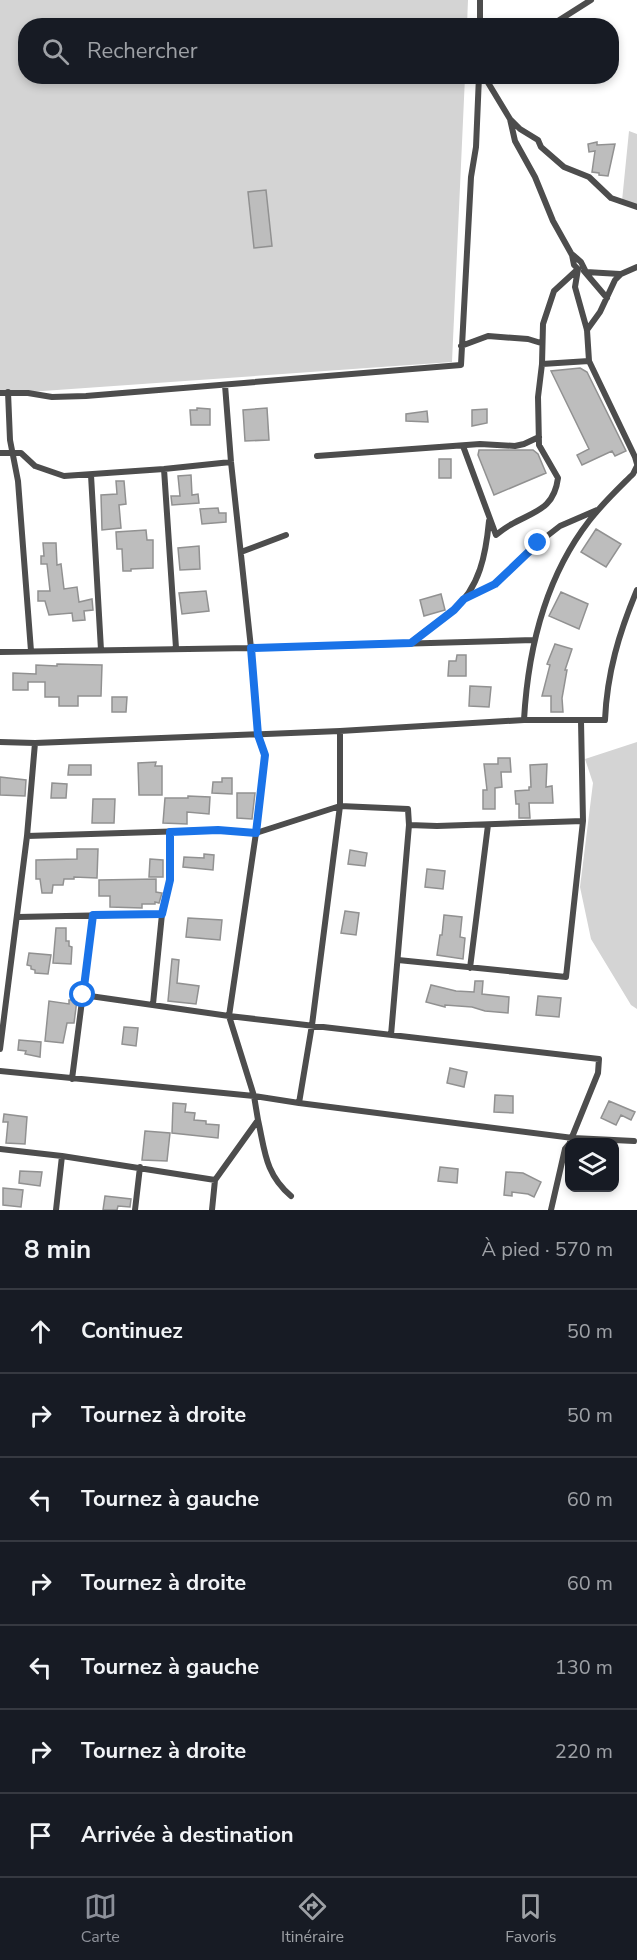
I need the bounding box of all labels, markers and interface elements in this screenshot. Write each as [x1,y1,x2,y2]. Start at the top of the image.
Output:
search box [18,18,619,84]
icon: search [39,35,72,68]
text: Rechercher [87,36,198,66]
route end [524,529,550,555]
route start [69,981,95,1007]
map controls [565,1138,619,1192]
button: layers [565,1138,619,1192]
text: 8 min [24,1232,91,1267]
text: À pied · 570 m [482,1236,613,1263]
icon: ahead [24,1315,57,1348]
text: Continuez [81,1316,183,1346]
text: 50 m [567,1318,613,1345]
icon: right [24,1399,57,1432]
text: Tournez à droite [81,1400,246,1430]
text: 50 m [567,1402,613,1429]
icon: left [24,1483,57,1516]
text: Tournez à gauche [81,1484,259,1514]
text: 60 m [567,1486,613,1513]
icon: right [24,1567,57,1600]
text: Tournez à droite [81,1568,246,1598]
text: 60 m [567,1570,613,1597]
icon: left [24,1651,57,1684]
text: Tournez à gauche [81,1652,259,1682]
text: 130 m [555,1654,613,1681]
icon: right [24,1735,57,1768]
text: Tournez à droite [81,1736,246,1766]
text: 220 m [555,1738,613,1765]
icon: arrive [24,1819,57,1852]
text: Arrivée à destination [81,1820,294,1850]
tab: Carte [81,1890,120,1948]
tab: Itinéraire [281,1890,344,1948]
tab: Favoris [505,1890,556,1948]

